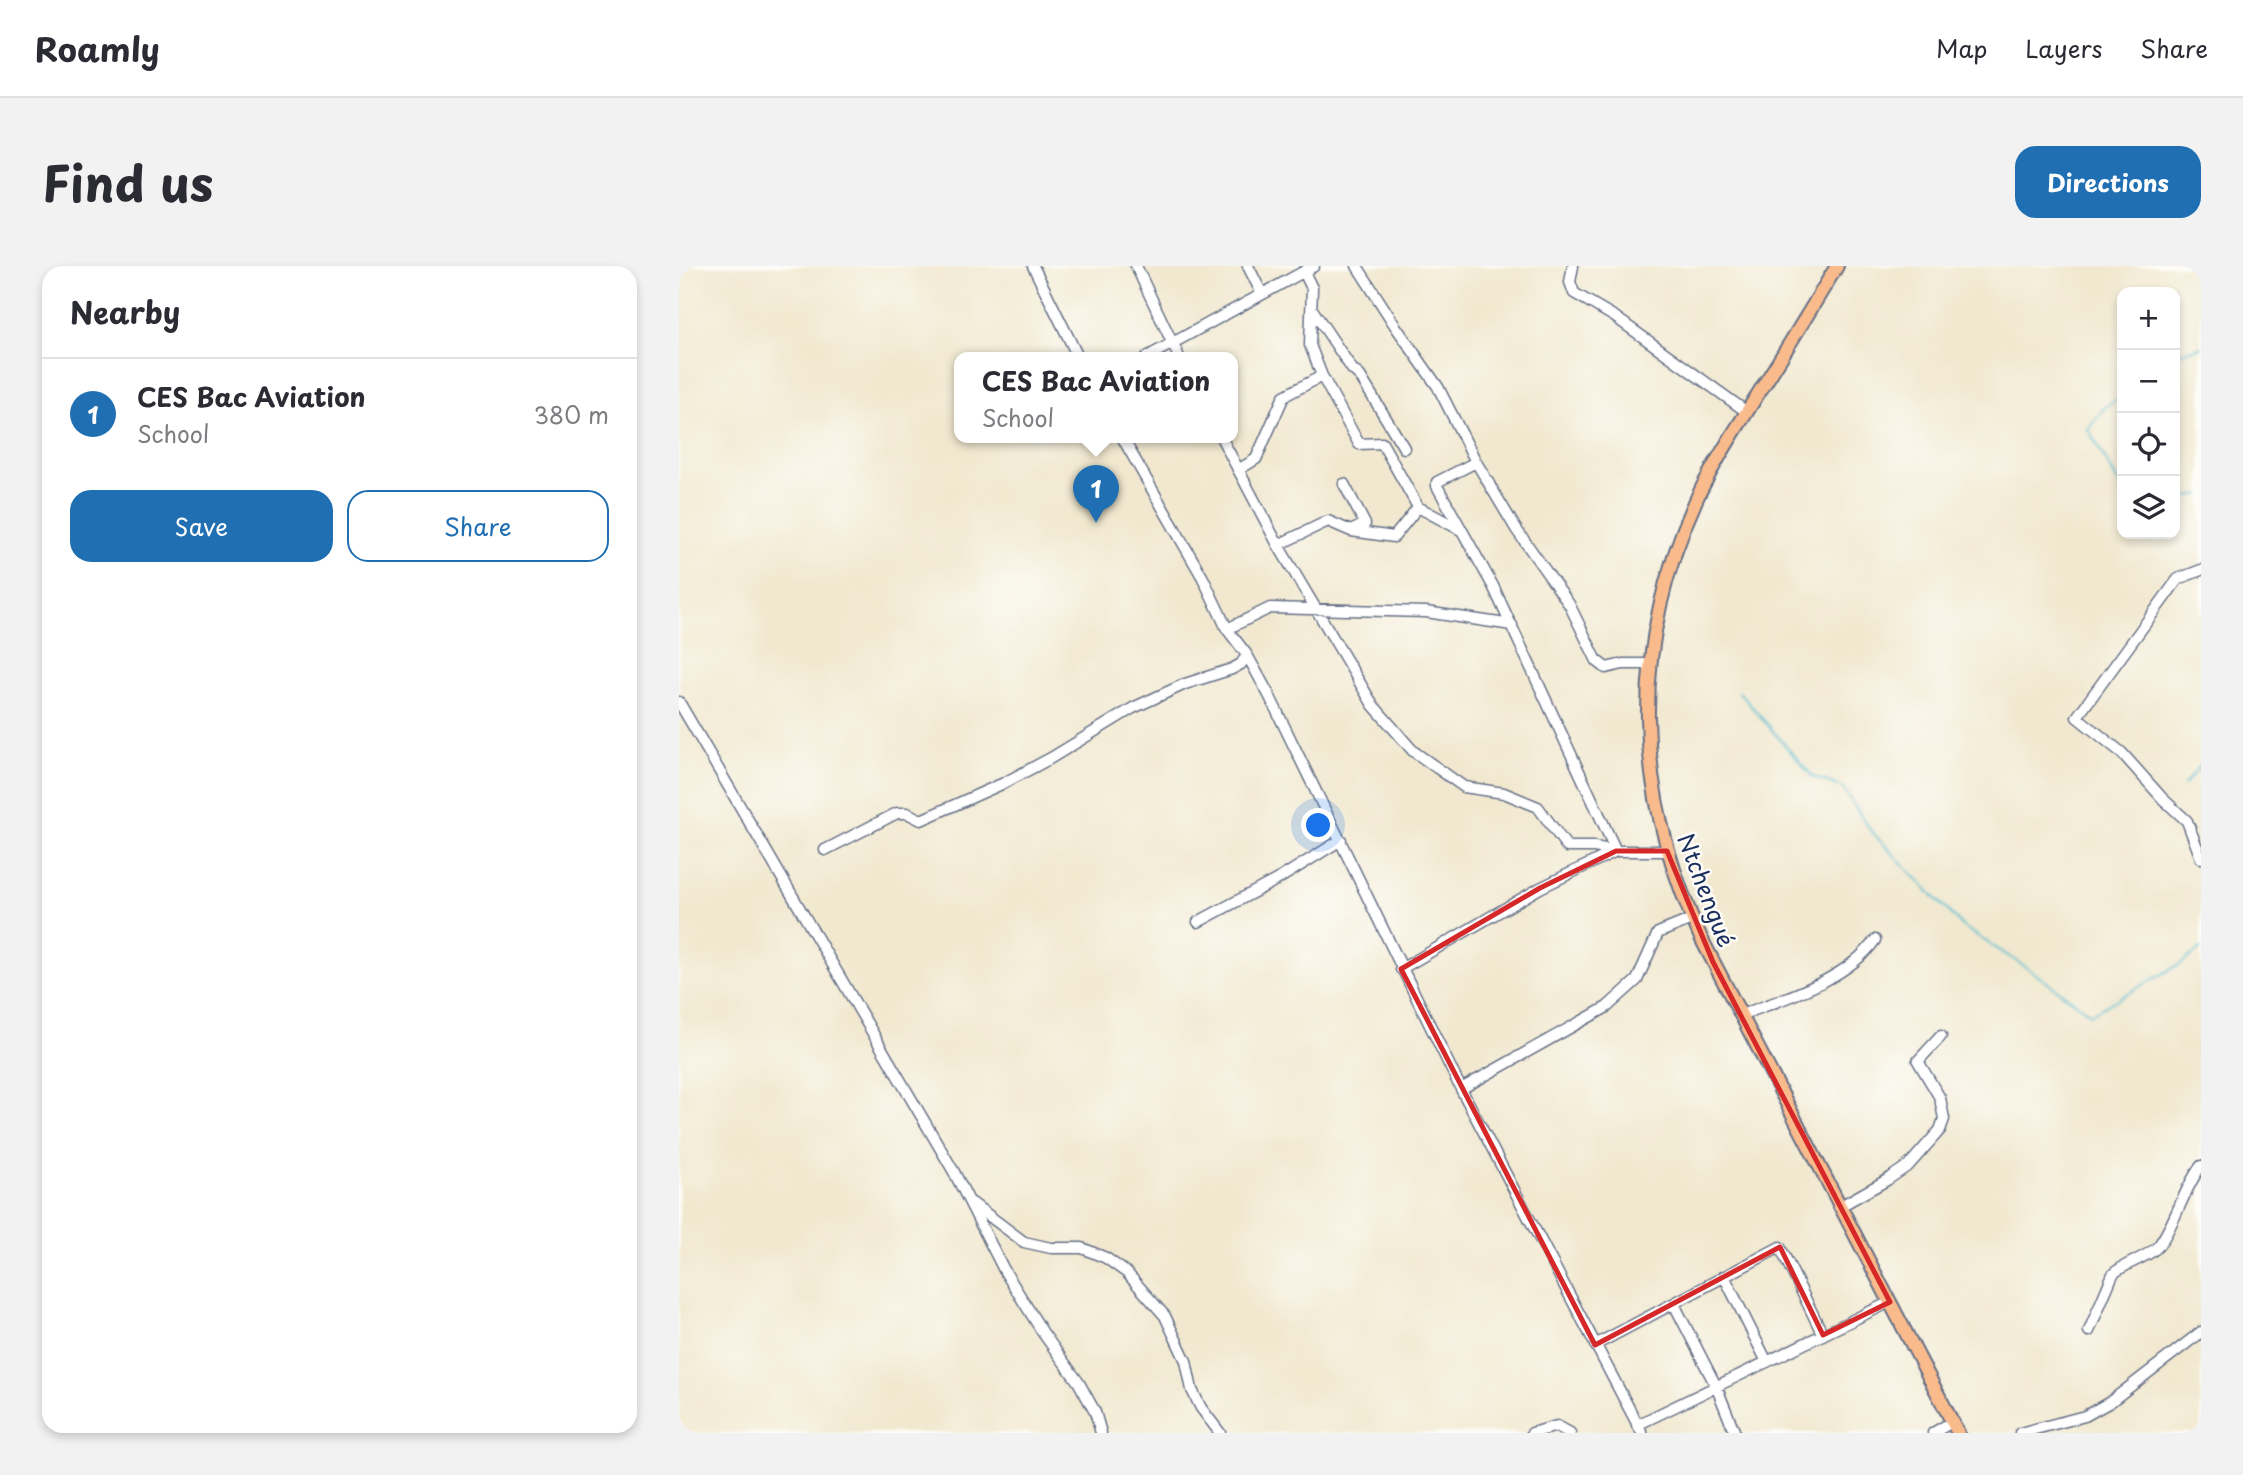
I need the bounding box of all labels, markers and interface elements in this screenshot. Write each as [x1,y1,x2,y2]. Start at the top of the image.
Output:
text: Roamly [35,23,160,73]
text: Map [1936,30,1987,66]
text: Layers [2025,30,2102,66]
text: Share [2140,30,2208,66]
text: Find us [42,145,213,219]
button: Directions [2015,146,2201,218]
map controls [2117,287,2180,539]
button: + [2117,287,2180,350]
text: Nearby [70,289,180,334]
button: − [2117,350,2180,413]
popup [954,352,1238,443]
text: CES Bac Aviation [982,361,1210,400]
text: CES Bac Aviation [137,377,366,416]
text: 1 [88,397,99,432]
text: 380 m [534,397,609,432]
text: School [982,400,1054,435]
button: locate [2117,413,2180,476]
text: School [137,416,209,451]
pin: 1 [1073,465,1119,523]
button: layers [2117,476,2180,539]
button: Save [70,490,333,562]
button: Share [347,490,609,562]
your location [1301,808,1335,842]
street label: Ntchengué [1669,828,1745,952]

